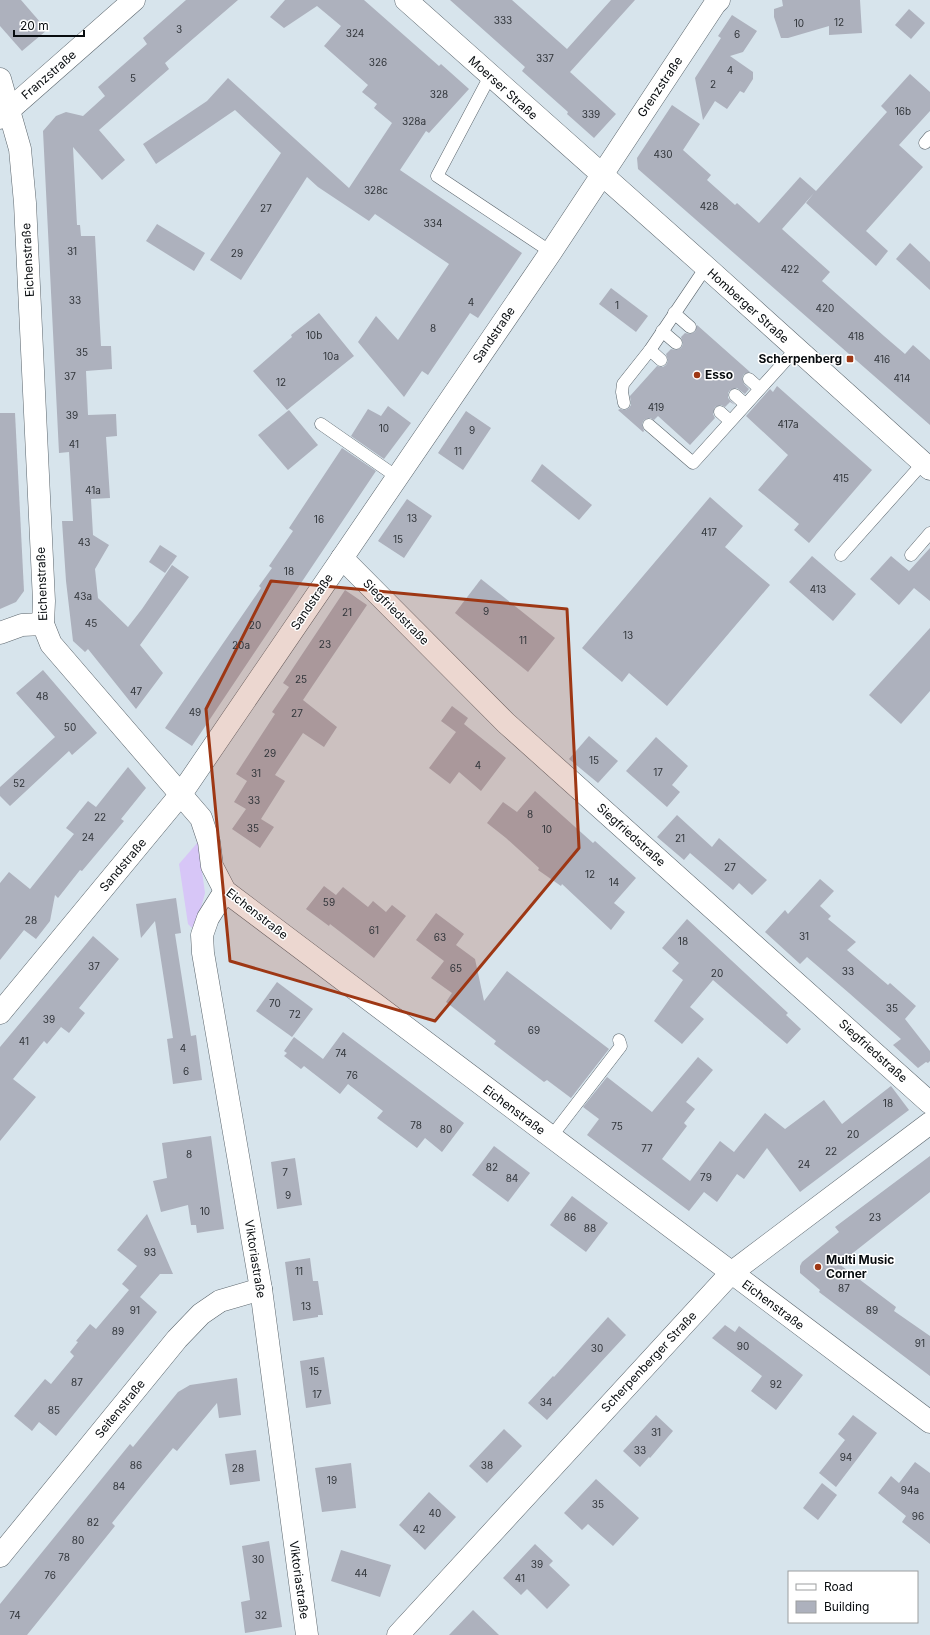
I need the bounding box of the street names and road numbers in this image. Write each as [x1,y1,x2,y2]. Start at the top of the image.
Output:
street label: Franzstraße [18,47,79,102]
street label: Moerser Straße [466,53,541,123]
street label: Grenzstraße [634,54,685,120]
street label: Eichenstraße [18,223,37,297]
street label: Homberger Straße [704,265,792,346]
street label: Sandstraße [469,304,518,366]
street label: Eichenstraße [33,547,50,621]
street label: Sandstraße [287,571,336,633]
street label: Siegfriedstraße [360,575,433,648]
street label: Siegfriedstraße [594,800,669,869]
street label: Sandstraße [96,835,149,894]
street label: Eichenstraße [224,885,291,942]
street label: Siegfriedstraße [836,1016,911,1085]
street label: Eichenstraße [480,1081,548,1138]
street label: Viktoriastraße [242,1219,269,1299]
street label: Eichenstraße [739,1276,807,1333]
street label: Scherpenberger Straße [598,1308,699,1415]
street label: Seitenstraße [91,1376,148,1441]
street label: Viktoriastraße [287,1540,312,1620]

